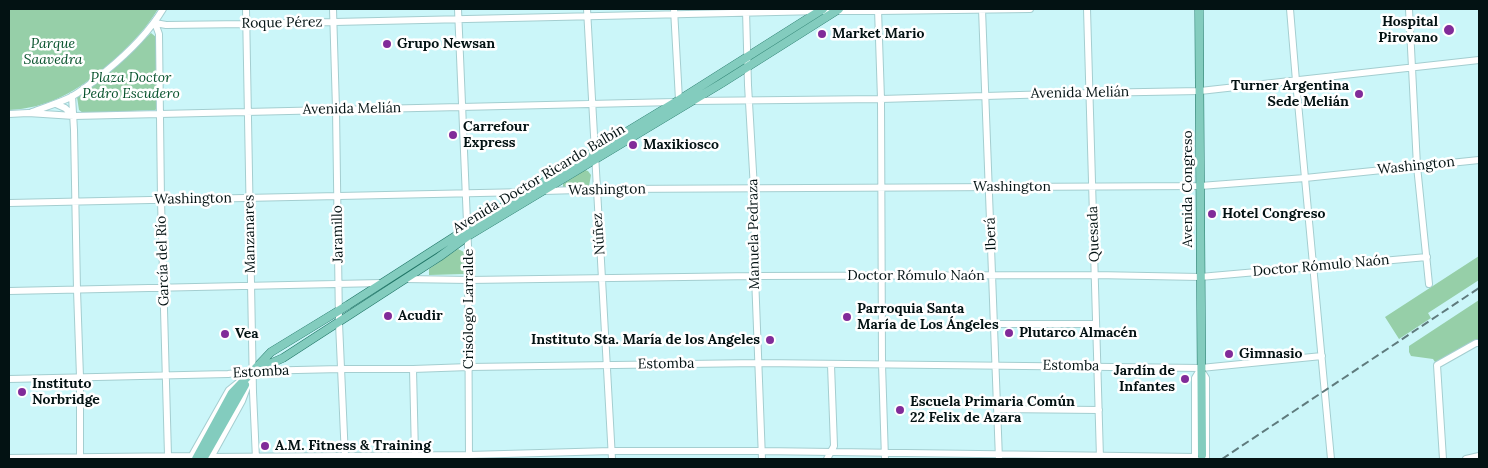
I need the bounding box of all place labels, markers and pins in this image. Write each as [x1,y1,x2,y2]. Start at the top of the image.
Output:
place label: Hospital Pirovano [1378,14,1438,46]
marker: Hospital Pirovano [1442,23,1456,37]
place label: Market Mario [832,26,924,42]
marker: Market Mario [816,28,828,40]
place label: Grupo Newsan [397,36,495,52]
marker: Grupo Newsan [381,38,393,50]
place label: Turner Argentina Sede Melián [1231,78,1349,110]
marker: Turner Argentina Sede Melián [1353,88,1365,100]
place label: Carrefour Express [463,119,529,152]
marker: Carrefour Express [447,129,459,141]
place label: Maxikiosco [643,137,719,153]
marker: Maxikiosco [627,139,639,151]
place label: Hotel Congreso [1222,206,1325,222]
marker: Hotel Congreso [1206,208,1218,220]
place label: Parroquia Santa María de Los Ángeles [857,301,999,334]
place label: Acudir [398,308,443,324]
marker: Acudir [382,310,394,322]
marker: Parroquia Santa María de Los Ángeles [841,311,853,323]
place label: Plutarco Almacén [1019,325,1137,341]
place label: Vea [235,326,259,342]
marker: Plutarco Almacén [1003,327,1015,339]
marker: Vea [219,328,231,340]
place label: Instituto Sta. María de los Angeles [531,332,760,348]
marker: Instituto Sta. María de los Angeles [764,334,776,346]
place label: Gimnasio [1239,346,1302,362]
marker: Gimnasio [1223,348,1235,360]
place label: Jardín de Infantes [1114,363,1175,396]
marker: Jardín de Infantes [1179,373,1191,385]
place label: Instituto Norbridge [32,376,100,408]
marker: Instituto Norbridge [16,386,28,398]
place label: Escuela Primaria Común 22 Felix de Azara [910,394,1075,427]
marker: Escuela Primaria Común 22 Felix de Azara [894,404,906,416]
place label: A.M. Fitness & Training [275,438,431,454]
marker: A.M. Fitness & Training [259,440,271,452]

